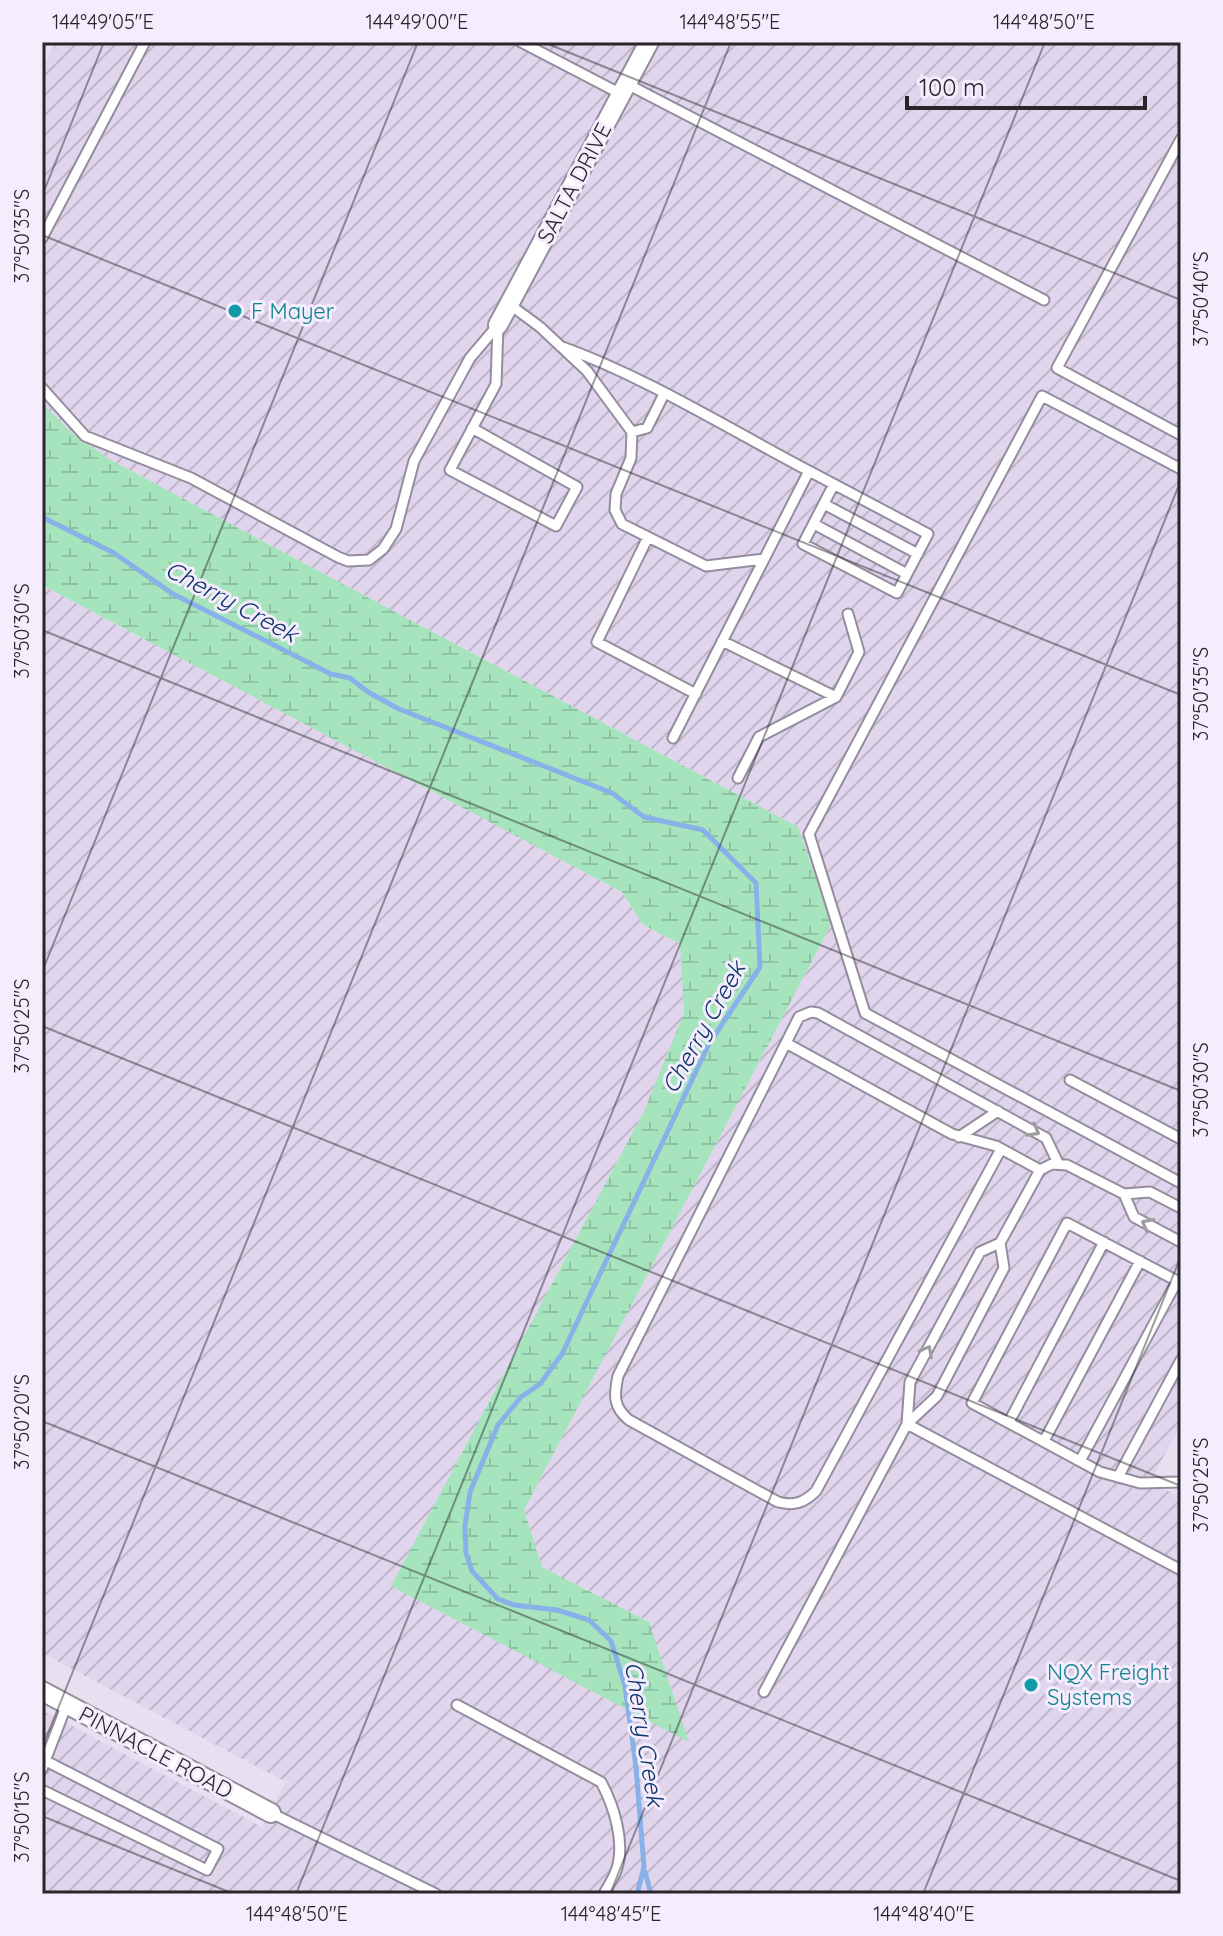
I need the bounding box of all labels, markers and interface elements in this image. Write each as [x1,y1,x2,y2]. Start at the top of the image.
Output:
text: 144°49'05"E [52,9,154,34]
text: 144°49'00"E [366,9,468,34]
text: 144°48'55"E [680,9,780,34]
text: 144°48'50"E [993,9,1095,34]
scale bar [907,60,1145,110]
text: 100 m [919,72,985,102]
street label: SALTA DRIVE [531,118,617,248]
text: 37°50'35"S [9,189,34,283]
text: 37°50'40"S [1188,251,1213,347]
place label: F Mayer [251,297,335,325]
marker: F Mayer [226,302,244,320]
water label: Cherry Creek [161,554,305,649]
text: 37°50'30"S [9,583,34,679]
text: 37°50'35"S [1188,647,1213,741]
water label: Cherry Creek [655,954,753,1098]
text: 37°50'25"S [9,979,34,1073]
text: 37°50'30"S [1188,1042,1213,1138]
one-way arrow [1026,1122,1040,1137]
one-way arrow [1140,1218,1155,1233]
one-way arrow [917,1344,932,1359]
text: 37°50'20"S [9,1374,34,1470]
text: 37°50'25"S [1188,1438,1213,1532]
place label: NQX Freight Systems [1047,1658,1170,1711]
water label: Cherry Creek [619,1660,672,1811]
marker: NQX Freight Systems [1022,1676,1040,1694]
street label: PINNACLE ROAD [74,1700,238,1804]
text: 37°50'15"S [9,1771,34,1863]
text: 144°48'50"E [246,1901,348,1926]
text: 144°48'45"E [561,1901,661,1926]
text: 144°48'40"E [873,1901,975,1926]

